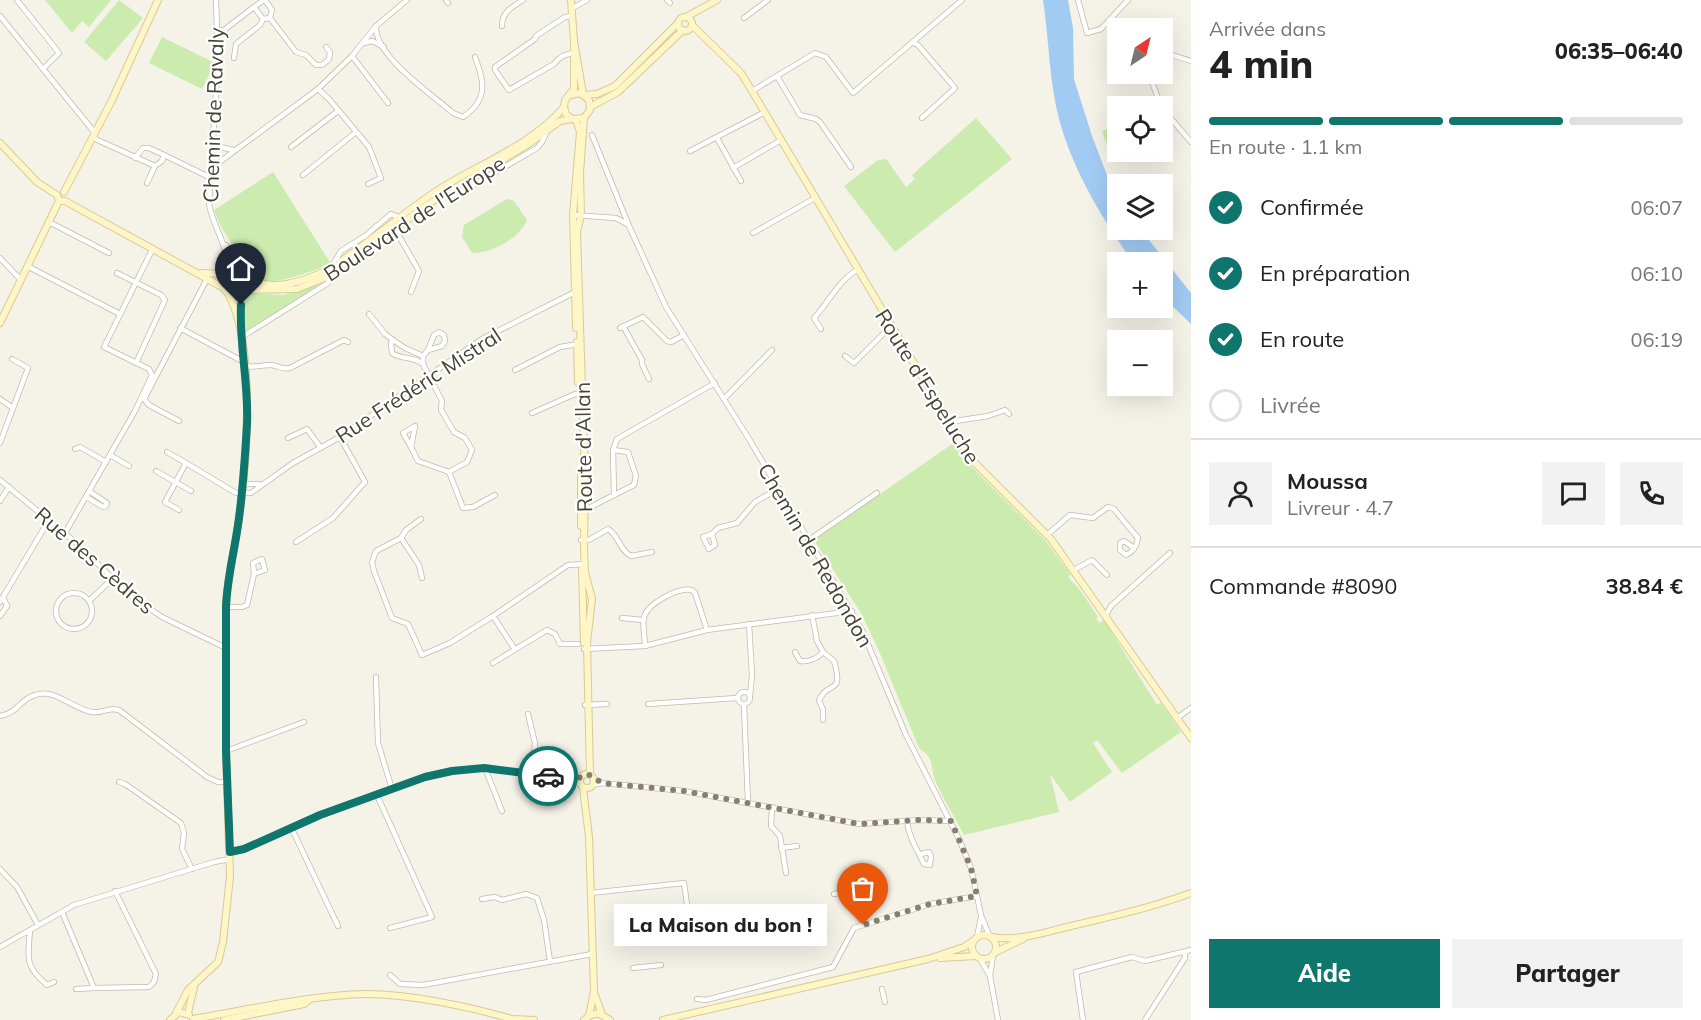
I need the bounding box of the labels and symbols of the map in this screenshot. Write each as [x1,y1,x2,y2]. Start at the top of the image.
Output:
north arrow [1107,18,1173,84]
street label: Chemin de Ravaly [197,27,229,203]
street label: Boulevard de l'Europe [318,150,510,286]
pin [215,243,266,305]
street label: Route d'Espeluche [870,304,986,468]
street label: Rue Frédéric Mistral [330,322,506,448]
street label: Route d'Allan [569,382,597,512]
street label: Chemin de Redondon [753,458,879,652]
street label: Rue des Cèdres [30,501,160,619]
courier [518,746,578,806]
pin [837,863,888,925]
callout: La Maison du bon ! [614,904,827,946]

